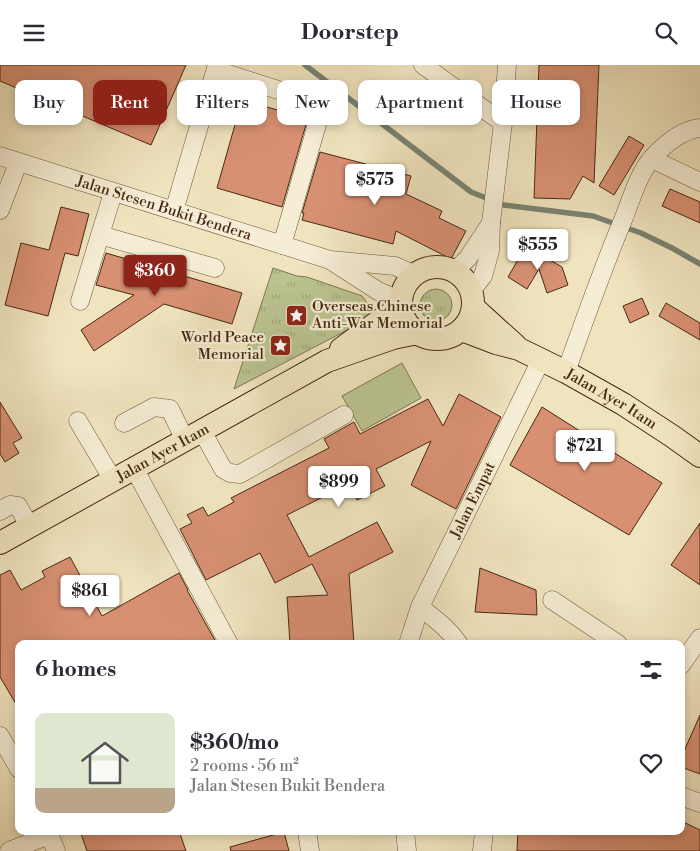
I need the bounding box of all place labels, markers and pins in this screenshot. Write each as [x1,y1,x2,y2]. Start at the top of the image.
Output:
pin: $575 [345,163,405,206]
pin: $555 [508,229,568,271]
pin: $360 [125,255,185,297]
place label: Overseas Chinese Anti-War Memorial [311,297,443,333]
place icon: Overseas Chinese Anti-War Memorial [284,303,308,327]
place label: World Peace Memorial [180,328,265,364]
place icon: World Peace Memorial [268,334,292,358]
pin: $721 [555,429,615,472]
pin: $899 [309,465,369,508]
pin: $861 [60,575,120,617]

